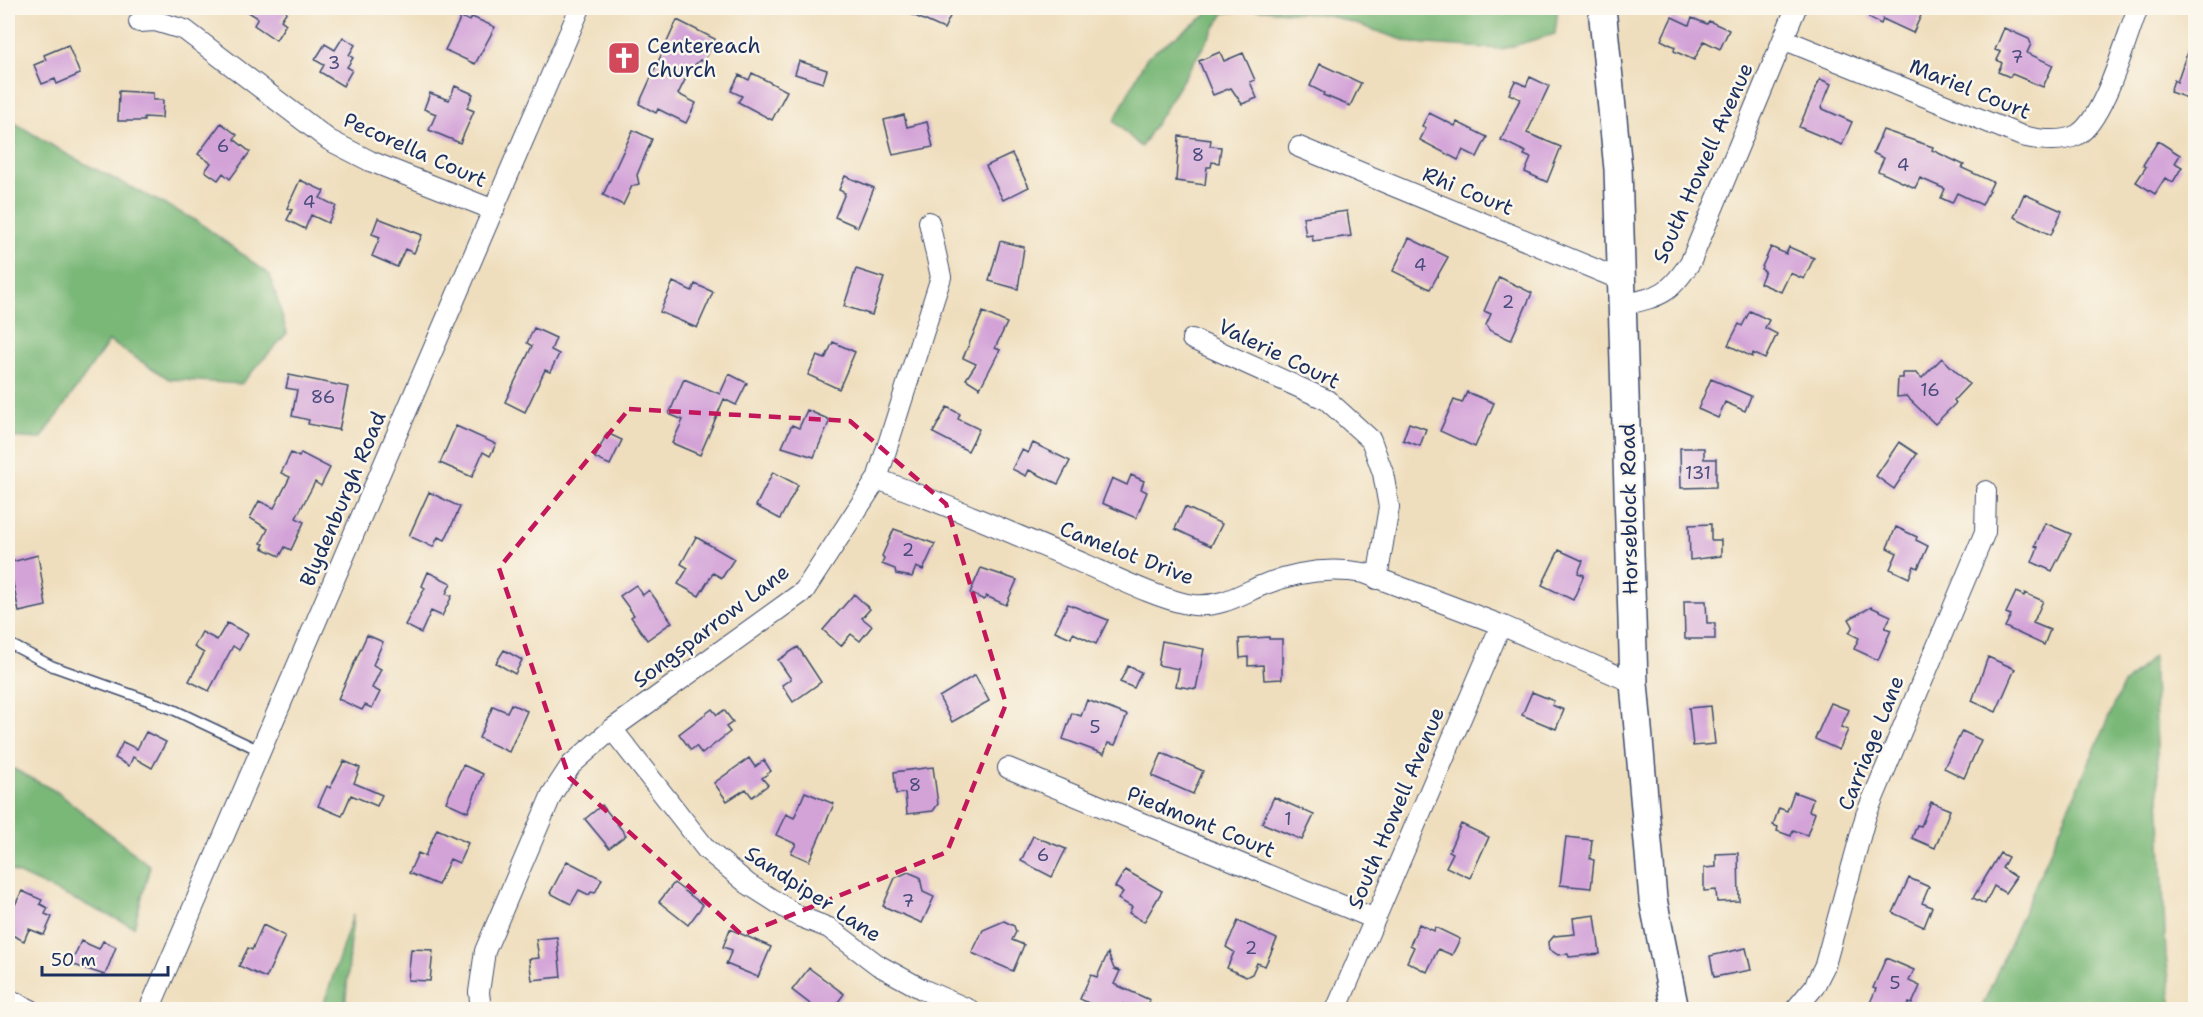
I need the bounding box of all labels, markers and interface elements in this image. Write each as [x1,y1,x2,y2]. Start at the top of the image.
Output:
place label: Centereach Church [647,32,761,84]
church icon: Centereach Church [606,40,642,76]
house number: 7 [2011,45,2023,69]
house number: 3 [328,51,340,75]
street label: Mariel Court [1905,52,2035,126]
street label: South Howell Avenue [1646,58,1760,268]
street label: Pecorella Court [339,106,491,194]
house number: 6 [217,134,229,158]
house number: 8 [1192,143,1204,167]
house number: 4 [1897,153,1909,177]
street label: Rhi Court [1418,160,1518,222]
house number: 4 [303,190,315,214]
house number: 4 [1414,253,1426,277]
house number: 2 [1502,290,1514,314]
street label: Valerie Court [1213,312,1345,396]
house number: 16 [1920,378,1940,402]
house number: 86 [311,385,335,409]
street label: Blydenburgh Road [293,407,393,591]
street label: Horseblock Road [1614,423,1644,595]
house number: 131 [1685,461,1711,485]
street label: Camelot Drive [1056,515,1198,591]
house number: 2 [902,538,914,562]
street label: Songsparrow Lane [627,558,795,694]
street label: Carriage Lane [1831,671,1911,815]
street label: South Howell Avenue [1341,703,1451,913]
house number: 5 [1089,715,1101,739]
house number: 8 [909,773,921,797]
street label: Piedmont Court [1123,779,1279,865]
house number: 1 [1284,807,1292,831]
street label: Sandpiper Lane [739,839,887,949]
house number: 6 [1037,843,1049,867]
house number: 7 [902,889,914,913]
house number: 2 [1245,936,1257,960]
scale bar [42,939,168,977]
text: 50 m [51,948,96,972]
house number: 5 [1889,971,1901,995]

